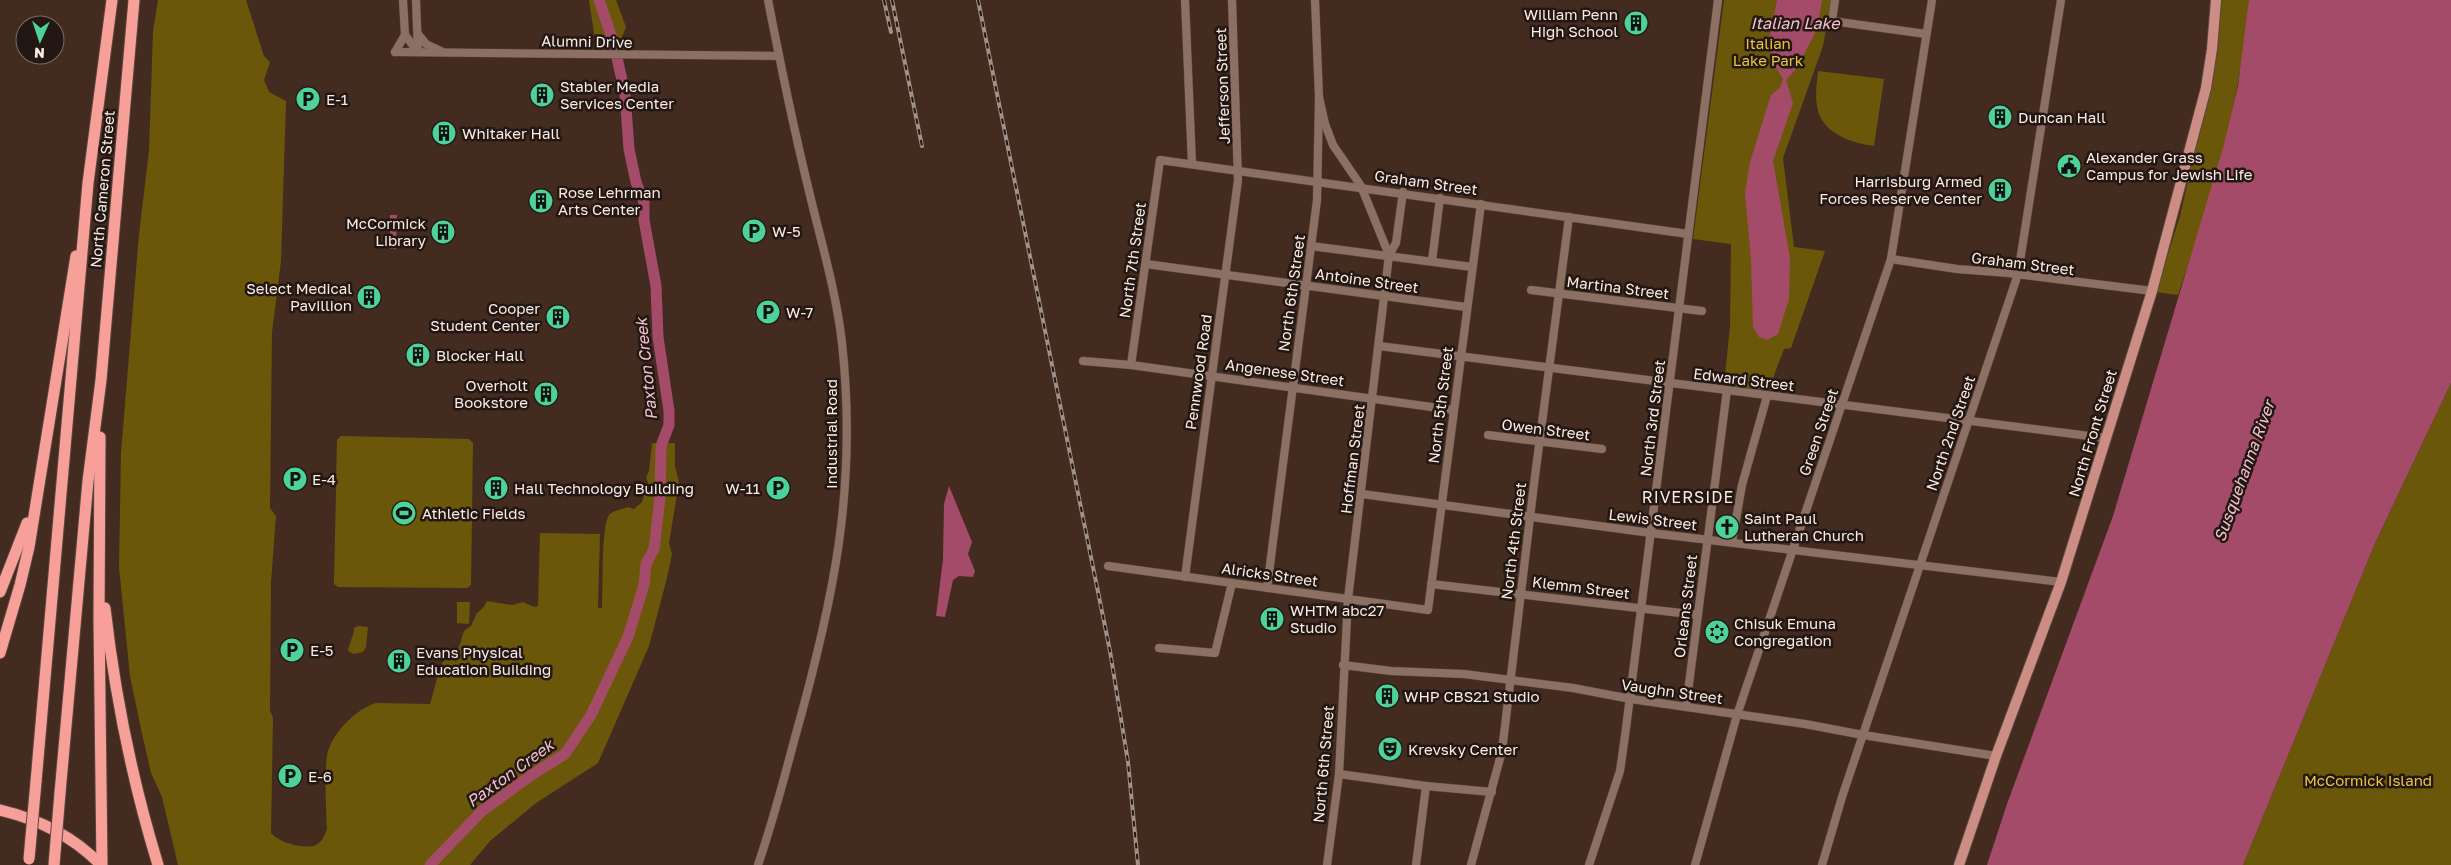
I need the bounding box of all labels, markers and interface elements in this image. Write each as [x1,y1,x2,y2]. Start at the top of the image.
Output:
place label: William Penn High School [1524,5,1618,40]
building icon: William Penn High School [1623,10,1649,36]
water label: Italian Lake [1750,13,1841,33]
north arrow [15,15,65,65]
street label: Jefferson Street [1211,27,1233,145]
street label: Alumni Drive [541,31,633,51]
park label: Italian Lake Park [1733,34,1804,69]
text: N [34,45,45,62]
place label: Stabler Media Services Center [560,77,674,112]
building icon: Stabler Media Services Center [529,82,555,108]
parking icon: E-1 [295,86,321,112]
place label: E-1 [326,90,348,108]
building icon: Duncan Hall [1987,104,2013,130]
place label: Duncan Hall [2018,108,2106,126]
street label: North Cameron Street [86,109,118,269]
building icon: Whitaker Hall [431,120,457,146]
place label: Whitaker Hall [462,124,560,142]
place label: Alexander Grass Campus for Jewish Life [2086,148,2253,183]
public building icon: Alexander Grass Campus for Jewish Life [2056,153,2082,179]
street label: Graham Street [1373,166,1479,198]
place label: Harrisburg Armed Forces Reserve Center [1819,172,1982,207]
building icon: Harrisburg Armed Forces Reserve Center [1987,177,2013,203]
place label: Rose Lehrman Arts Center [558,183,661,218]
building icon: Rose Lehrman Arts Center [528,188,554,214]
street label: North 7th Street [1115,201,1149,319]
place label: McCormick Library [346,214,427,249]
parking icon: W-5 [741,218,767,244]
building icon: McCormick Library [430,219,456,245]
place label: W-5 [772,222,801,240]
street label: North 6th Street [1274,233,1308,353]
street label: Graham Street [1970,248,2076,278]
street label: Antoine Street [1314,264,1420,296]
street label: Martina Street [1566,272,1670,302]
place label: Select Medical Pavillion [246,279,352,314]
building icon: Select Medical Pavillion [356,284,382,310]
place label: Cooper Student Center [430,299,540,334]
parking icon: W-7 [755,299,781,325]
place label: W-7 [786,303,813,321]
building icon: Cooper Student Center [545,304,571,330]
street label: Pennwood Road [1181,313,1215,431]
water label: Paxton Creek [630,315,661,421]
building icon: Blocker Hall [405,342,431,368]
place label: Blocker Hall [436,346,524,364]
street label: North 5th Street [1424,346,1456,464]
street label: Angenese Street [1224,355,1346,389]
street label: North 3rd Street [1636,359,1668,477]
street label: Edward Street [1692,364,1796,394]
street label: North Front Street [2064,367,2120,499]
street label: North 2nd Street [1922,373,1978,493]
place label: Overholt Bookstore [454,376,528,411]
street label: Industrial Road [822,379,840,489]
building icon: Overholt Bookstore [533,381,559,407]
street label: Green Street [1795,386,1841,478]
water label: Susquehanna River [2209,395,2280,544]
street label: Hoffman Street [1336,403,1368,515]
street label: Owen Street [1501,415,1591,443]
parking icon: E-4 [282,466,308,492]
place label: E-4 [312,470,336,488]
building icon: Hall Technology Building [483,475,509,501]
parking icon: W-11 [765,475,791,501]
place label: Hall Technology Building [514,479,694,497]
place label: W-11 [725,479,760,497]
street label: North 4th Street [1497,481,1529,601]
district label: RIVERSIDE [1642,487,1734,507]
sports icon: Athletic Fields [391,500,417,526]
place label: Athletic Fields [422,504,525,522]
street label: Lewis Street [1608,505,1698,533]
place label: Saint Paul Lutheran Church [1744,509,1864,544]
church icon: Saint Paul Lutheran Church [1714,514,1740,540]
street label: Orleans Street [1670,553,1700,659]
street label: Alricks Street [1221,558,1319,590]
street label: Klemm Street [1531,572,1631,602]
place label: WHTM abc27 Studio [1290,601,1384,636]
building icon: WHTM abc27 Studio [1259,606,1285,632]
place label: Chisuk Emuna Congregation [1734,614,1836,649]
synagogue icon: Chisuk Emuna Congregation [1704,619,1730,645]
parking icon: E-5 [279,637,305,663]
place label: E-5 [310,641,334,659]
place label: Evans Physical Education Building [416,643,551,678]
building icon: Evans Physical Education Building [386,648,412,674]
street label: Vaughn Street [1620,675,1724,707]
building icon: WHP CBS21 Studio [1374,683,1400,709]
place label: WHP CBS21 Studio [1404,687,1540,705]
street label: North 6th Street [1309,704,1337,824]
water label: Paxton Creek [463,734,559,811]
theatre icon: Krevsky Center [1377,736,1403,762]
place label: Krevsky Center [1408,740,1518,758]
parking icon: E-6 [277,763,303,789]
place label: E-6 [308,767,332,785]
park label: McCormick Island [2304,771,2432,789]

